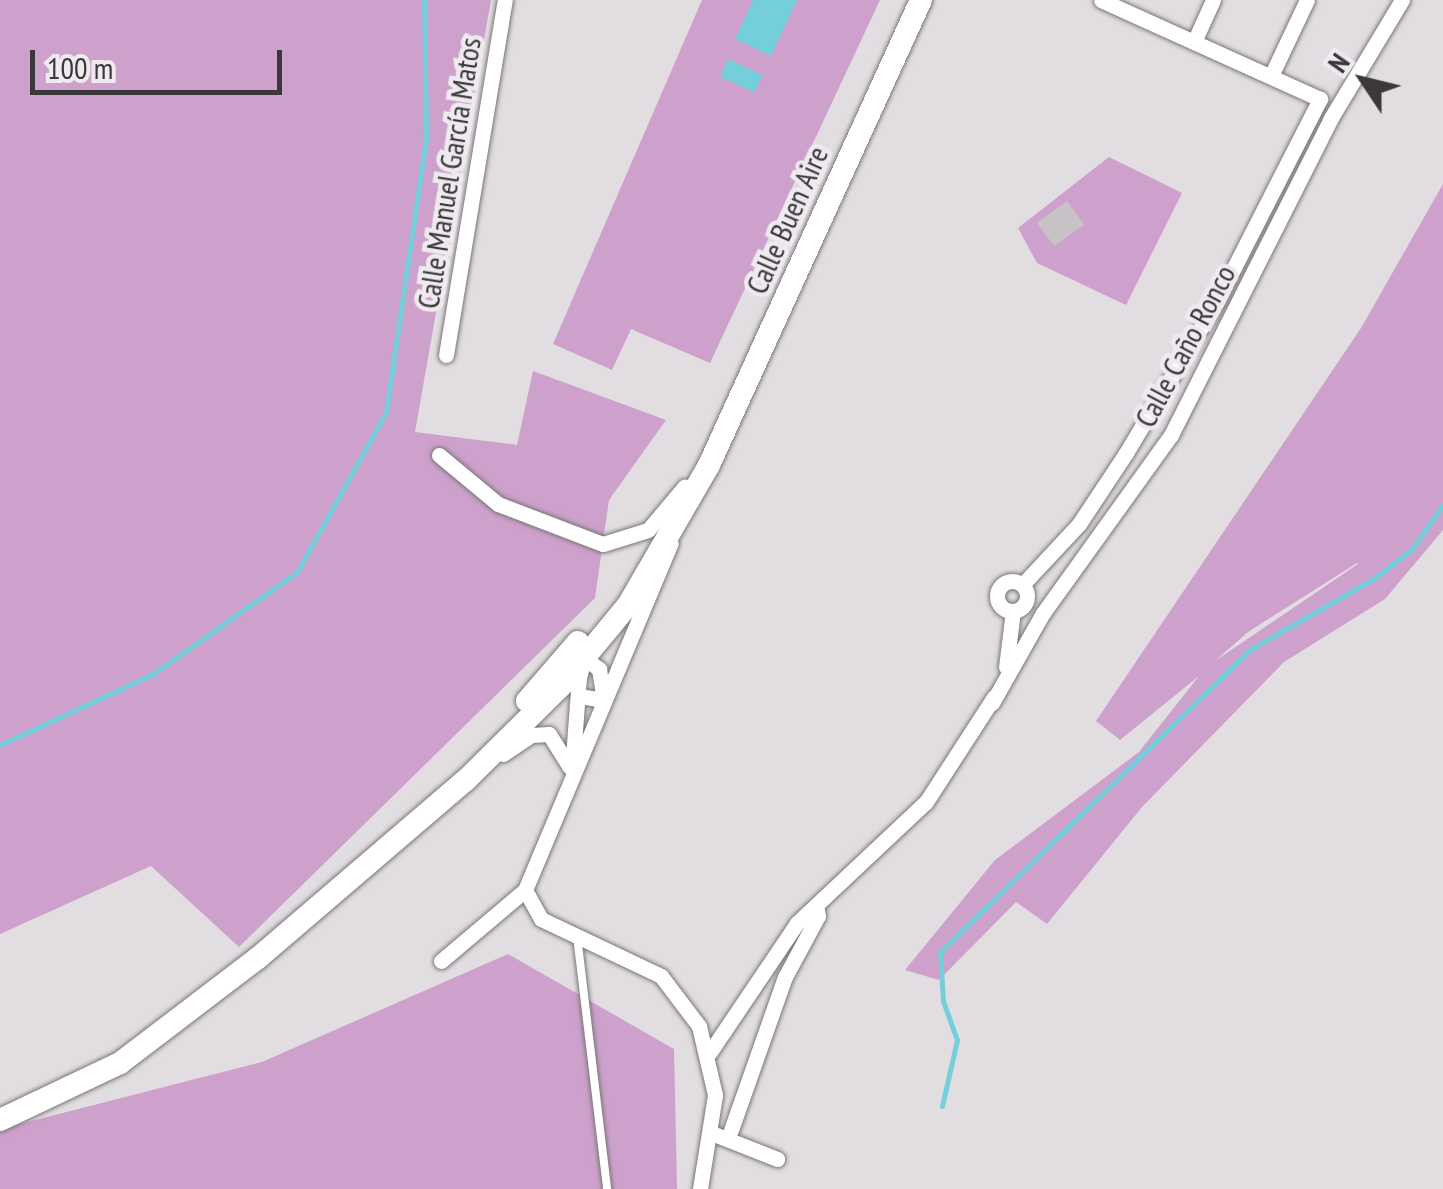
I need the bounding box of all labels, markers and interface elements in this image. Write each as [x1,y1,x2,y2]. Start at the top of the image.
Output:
scale bar [35,30,288,92]
north arrow [1313,30,1413,130]
street label: Calle Manuel García Matos [410,35,488,311]
text: N [1319,46,1358,79]
text: 100 m [47,48,113,87]
street label: Calle Buen Aire [738,140,836,300]
street label: Calle Caño Ronco [1127,259,1243,433]

